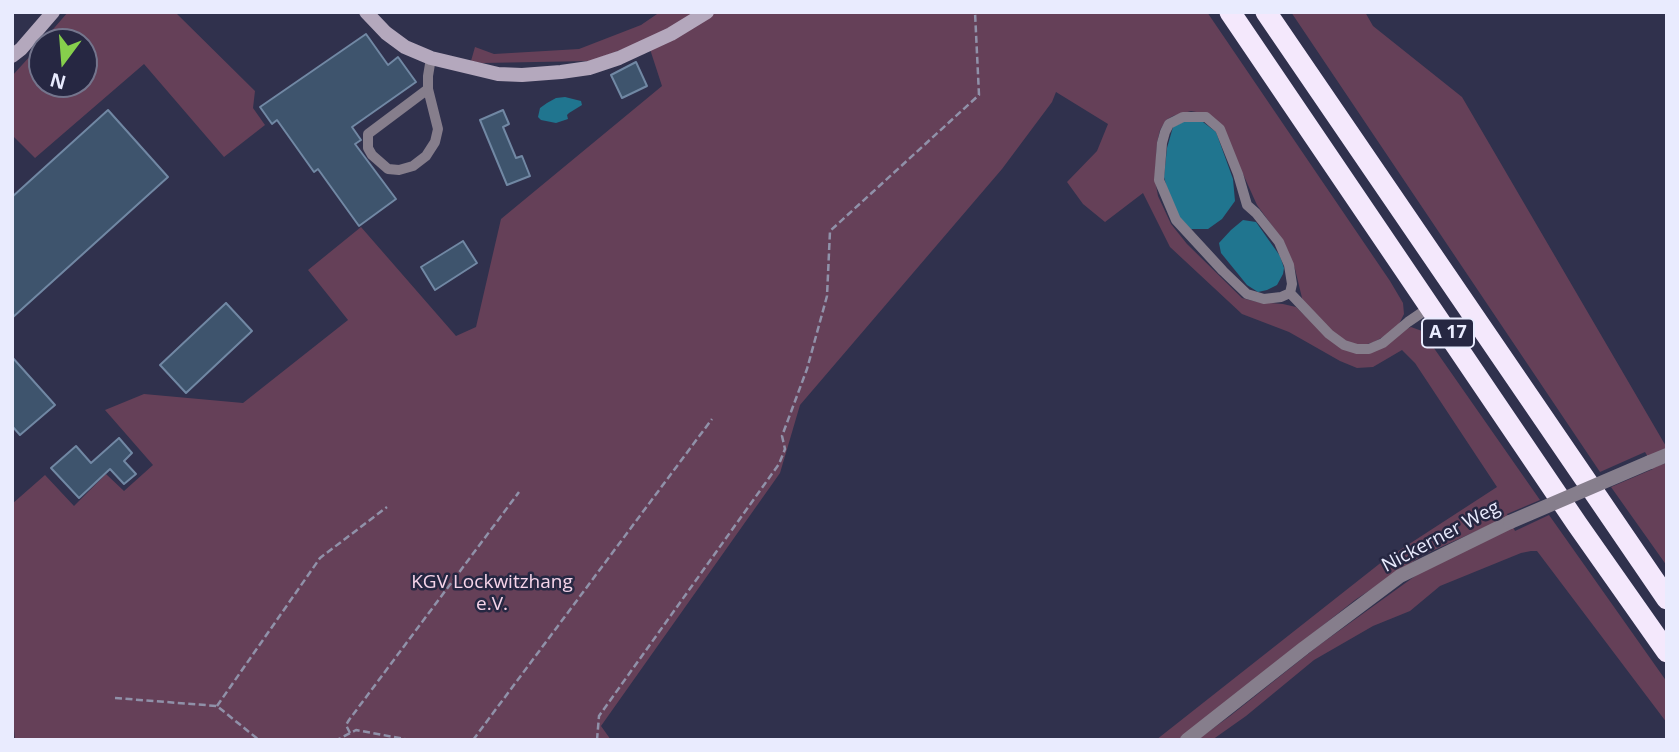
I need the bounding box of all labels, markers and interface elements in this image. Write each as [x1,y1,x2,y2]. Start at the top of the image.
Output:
north arrow [28,28,98,98]
text: N [47,67,69,96]
road number: A 17 [1422,318,1474,348]
street label: Nickerner Weg [1378,496,1504,578]
park label: KGV Lockwitzhang e.V. [411,572,573,616]

